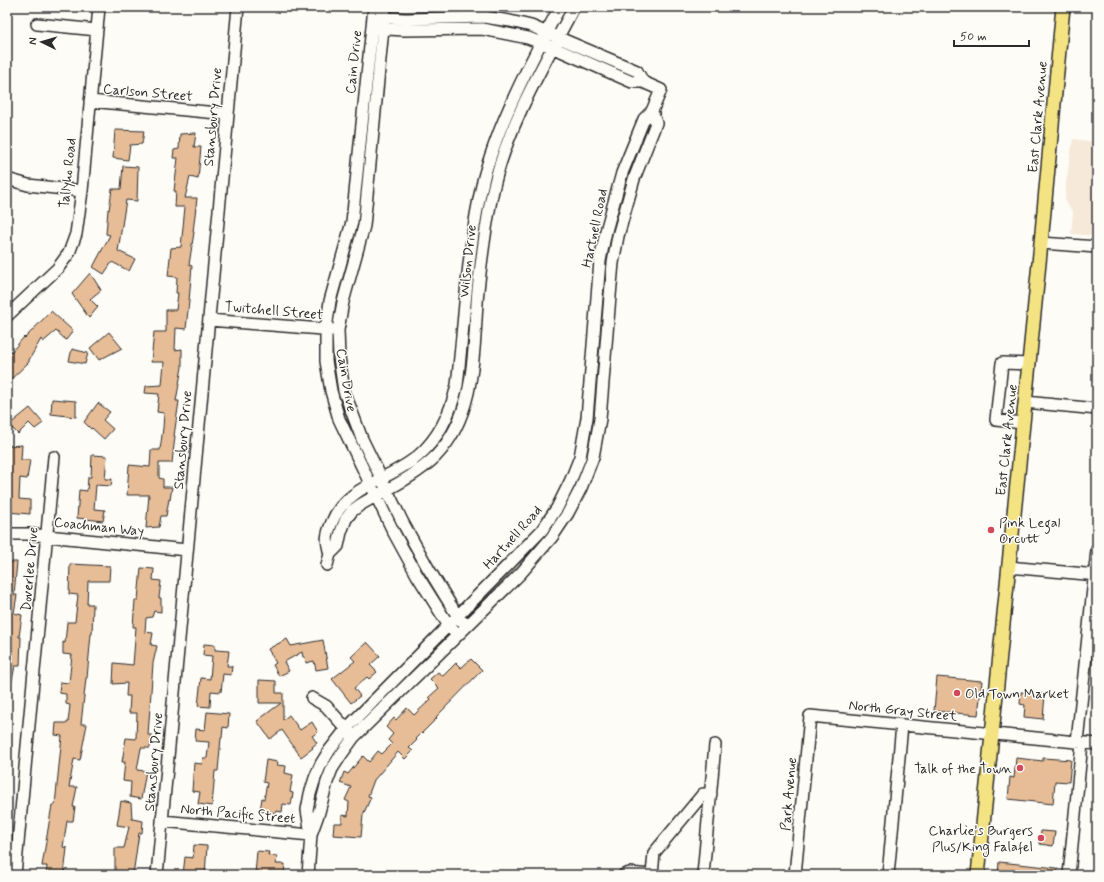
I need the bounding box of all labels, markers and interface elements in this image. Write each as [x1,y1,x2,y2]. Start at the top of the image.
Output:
north arrow [22,22,62,62]
scale bar [954,22,1029,48]
street label: Cain Drive [342,29,366,95]
text: 50 m [960,29,987,45]
text: N [26,37,40,45]
street label: East Clark Avenue [1024,60,1052,174]
street label: Stansbury Drive [200,67,226,167]
street label: Carlson Street [102,80,194,106]
street label: Tallyho Road [55,137,81,209]
street label: Hartnell Road [578,187,612,269]
street label: Wilson Drive [455,224,481,298]
street label: Twitchell Street [224,298,324,324]
street label: Cain Drive [332,347,360,413]
street label: East Clark Avenue [992,383,1022,497]
street label: Stansbury Drive [170,390,196,490]
street label: Hartnell Road [479,502,546,573]
street label: Coachman Way [53,513,145,541]
place label: Pink Legal Orcutt [999,514,1061,548]
marker: Pink Legal Orcutt [986,525,996,535]
street label: Doverlee Drive [17,526,43,612]
place label: Old Town Market [965,685,1070,703]
marker: Old Town Market [952,688,962,698]
street label: North Gray Street [848,696,959,726]
street label: Stansbury Drive [141,712,167,812]
street label: Park Avenue [777,757,801,832]
place label: Talk of the Town [914,760,1012,778]
marker: Talk of the Town [1015,763,1025,773]
street label: North Pacific Street [180,800,296,828]
place label: Charlie's Burgers Plus/King Falafel [928,822,1033,857]
marker: Charlie's Burgers Plus/King Falafel [1036,833,1046,843]

